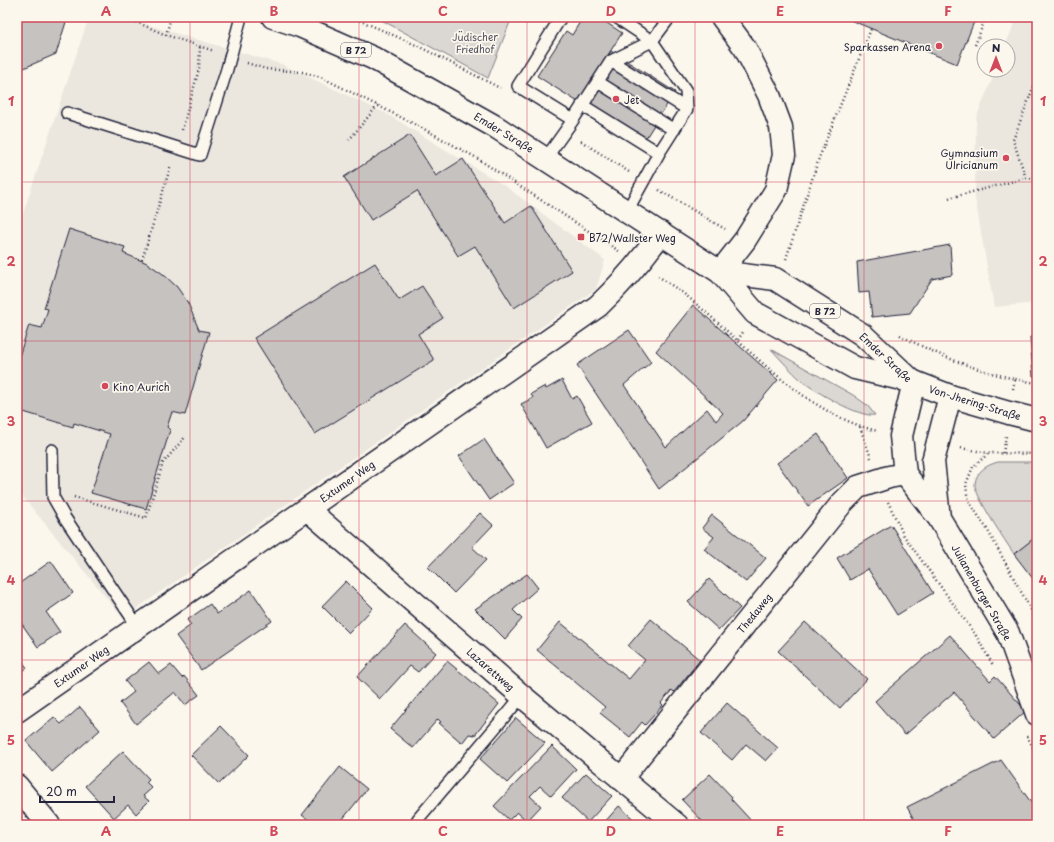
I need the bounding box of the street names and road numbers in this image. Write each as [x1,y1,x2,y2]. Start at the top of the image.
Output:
road number: B 72 [341,43,371,57]
street label: Emder Straße [471,108,537,156]
road number: B 72 [810,304,840,318]
street label: Emder Straße [856,329,916,385]
street label: Von-Jhering-Straße [927,381,1023,423]
street label: Extumer Weg [316,456,378,506]
street label: Julianenburger Straße [948,541,1016,643]
street label: Thedaweg [733,590,775,636]
street label: Extumer Weg [50,641,112,691]
street label: Lazarettweg [464,644,518,694]

